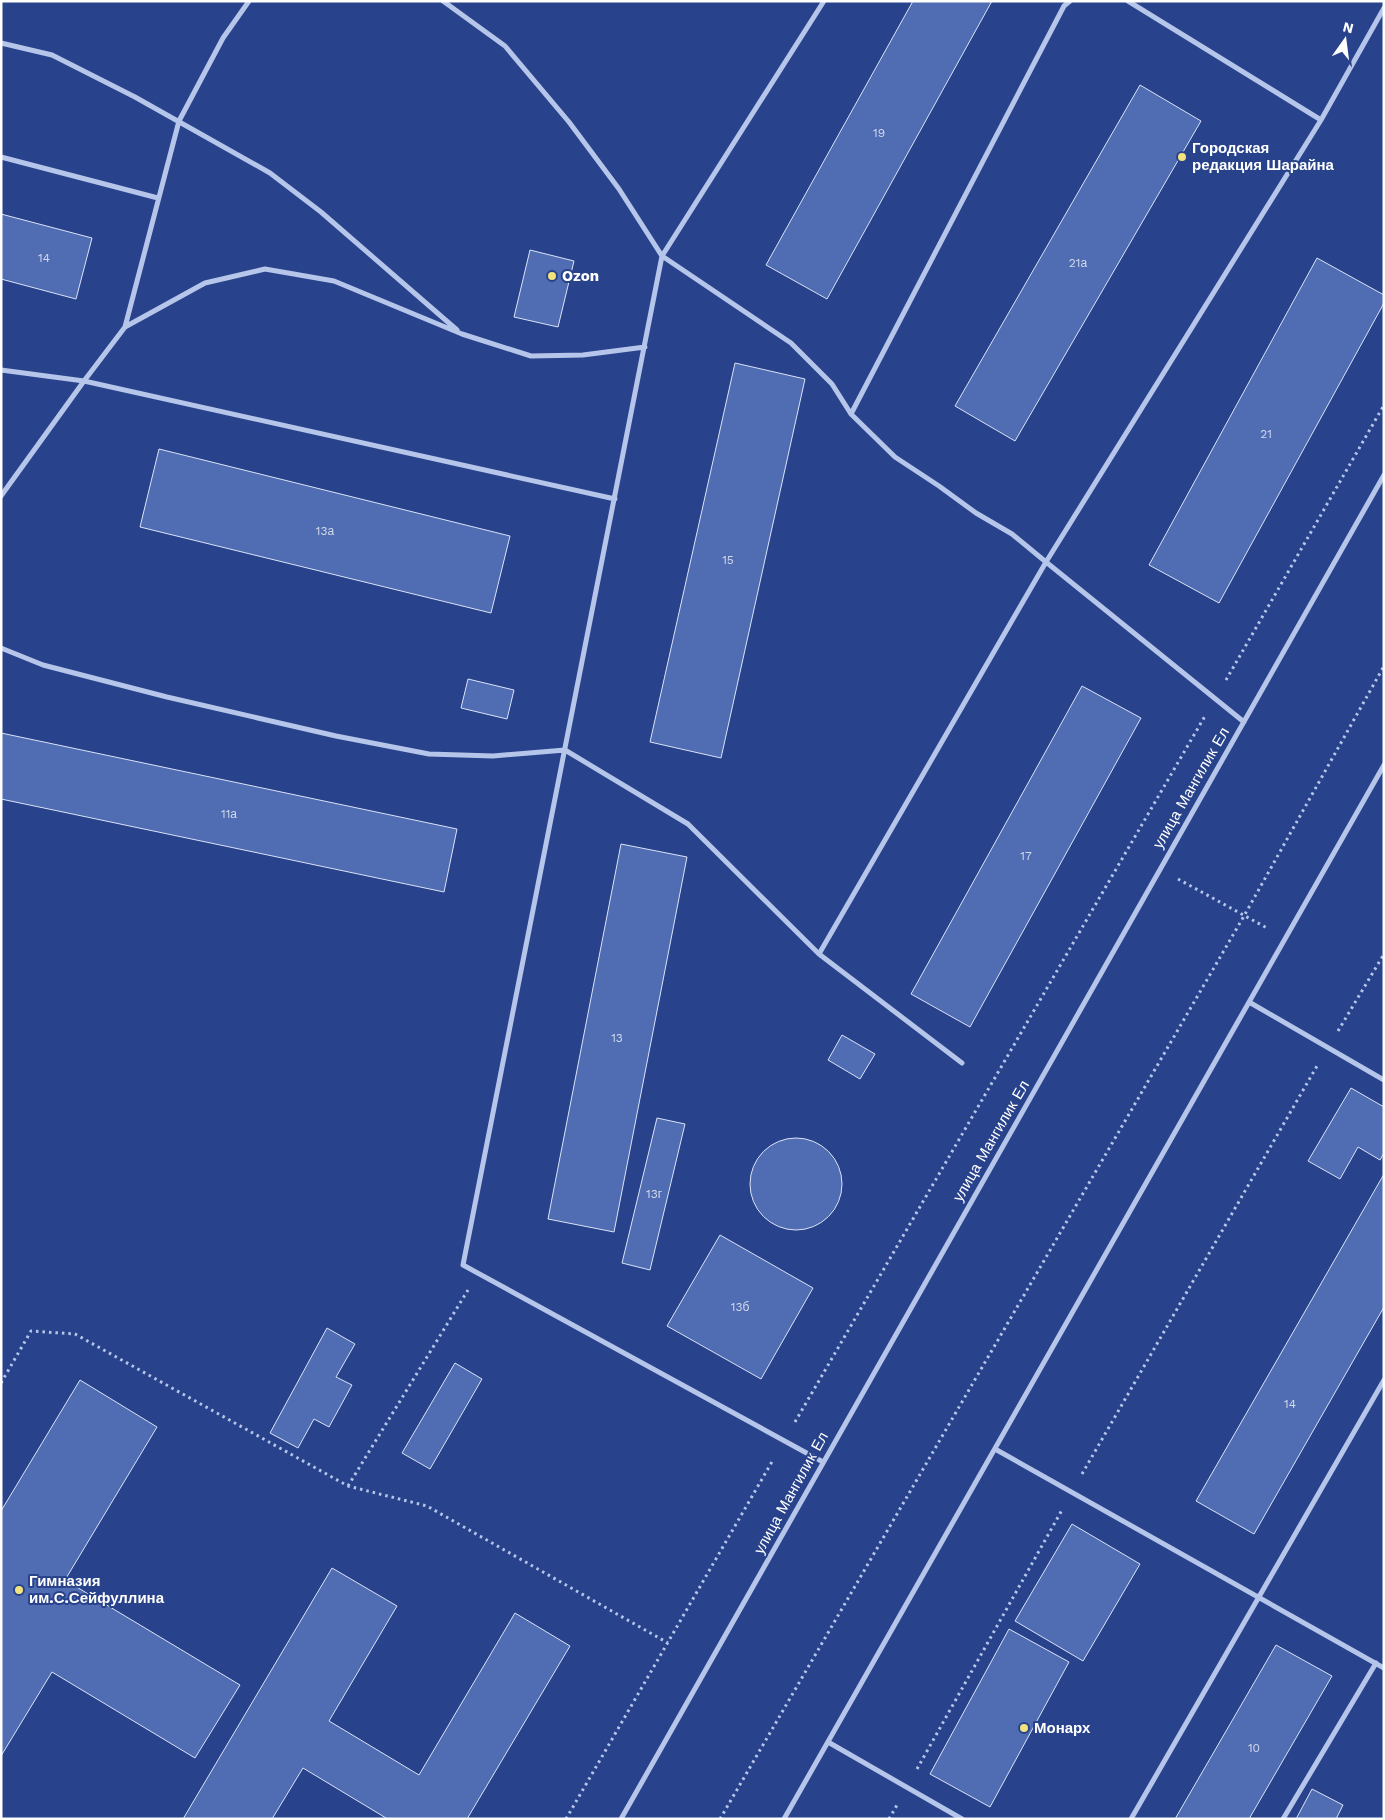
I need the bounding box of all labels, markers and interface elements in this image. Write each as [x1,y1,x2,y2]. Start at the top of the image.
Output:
north arrow [1320,15,1370,65]
text: N [1341,18,1355,36]
house number: 19 [873,126,885,140]
place label: Городская редакция Шарайна [1192,139,1335,174]
marker: Городская редакция Шарайна [1176,151,1188,163]
house number: 14 [38,251,50,265]
house number: 21а [1069,256,1087,270]
place label: Ozon [562,267,599,285]
marker: Ozon [546,270,558,282]
house number: 21 [1260,427,1272,441]
house number: 13а [316,524,334,538]
house number: 15 [722,553,734,567]
street label: улица Мангилик Ел [1149,724,1233,852]
house number: 11а [221,807,237,821]
house number: 17 [1020,849,1032,863]
house number: 13 [611,1031,623,1045]
street label: улица Мангилик Ел [949,1077,1033,1205]
house number: 13г [646,1187,663,1201]
house number: 13б [731,1300,749,1314]
house number: 14 [1284,1397,1296,1411]
street label: улица Мангилик Ел [750,1429,832,1557]
place label: Гимназия им.С.Сейфуллина [29,1572,165,1607]
marker: Гимназия им.С.Сейфуллина [13,1584,25,1596]
place label: Монарх [1034,1719,1091,1737]
marker: Монарх [1018,1722,1030,1734]
house number: 10 [1248,1741,1260,1755]

